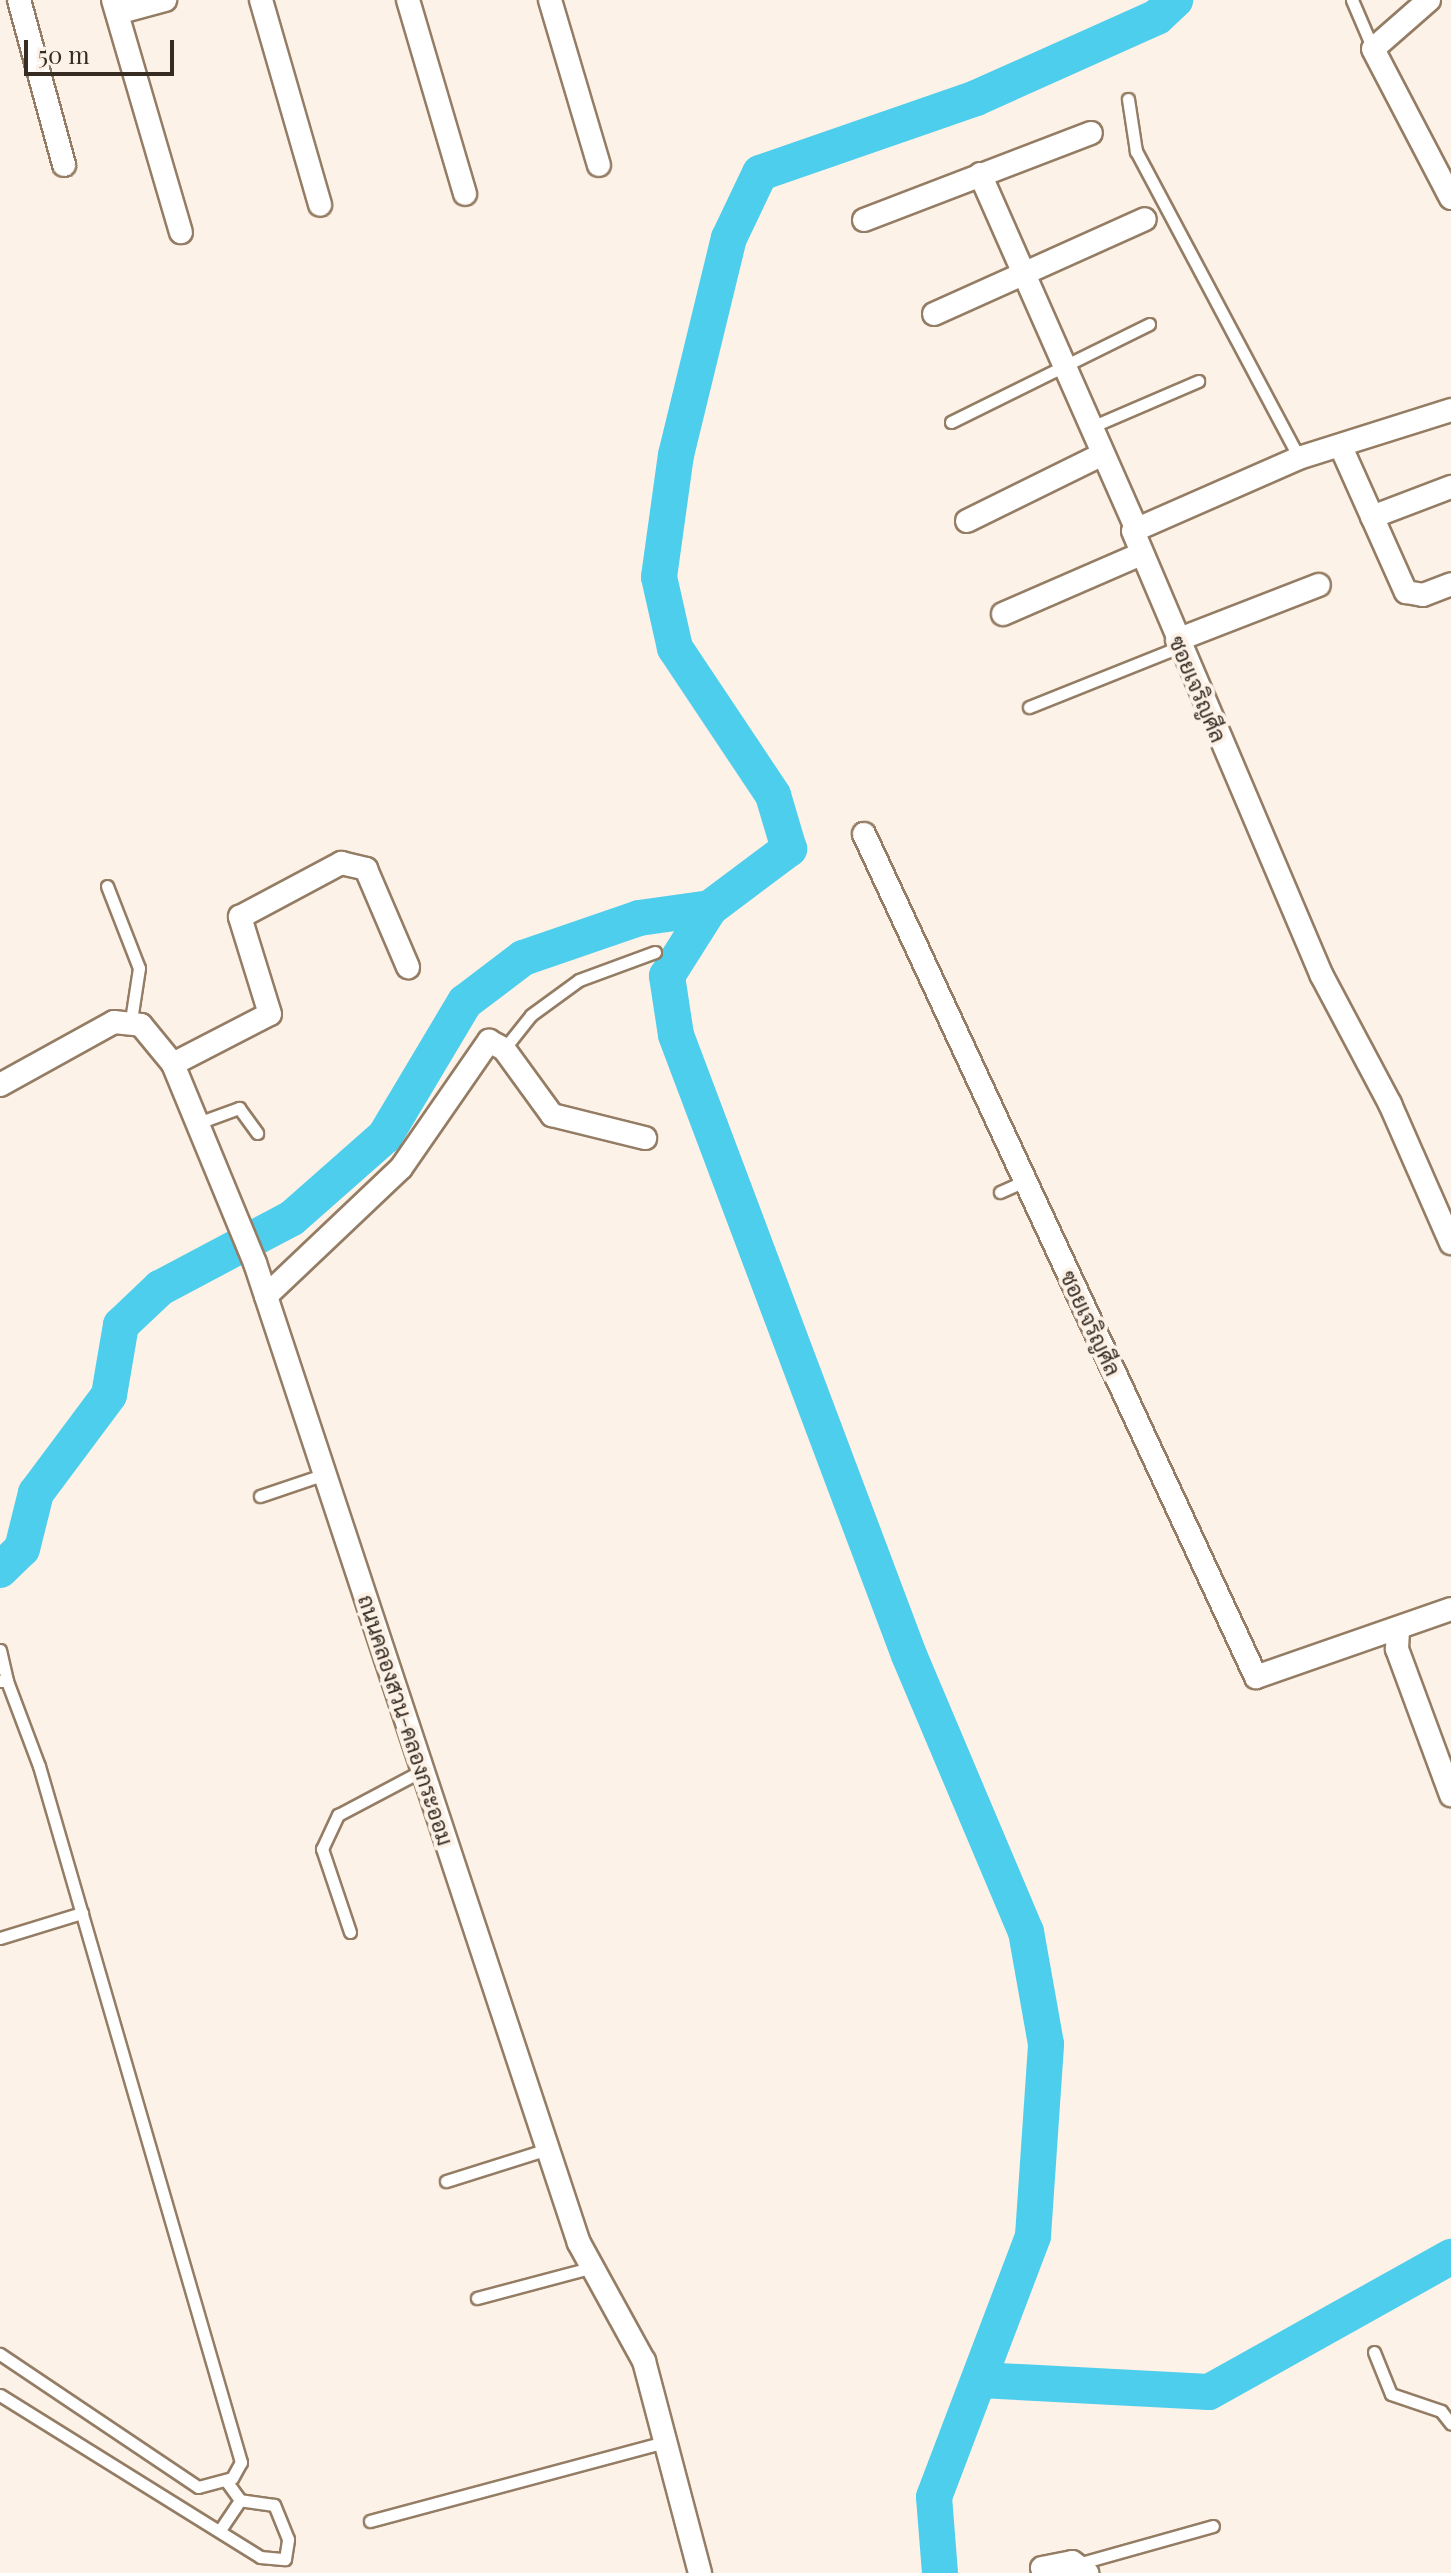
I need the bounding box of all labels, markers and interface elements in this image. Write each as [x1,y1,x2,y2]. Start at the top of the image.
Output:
scale bar [28,24,178,74]
text: 50 m [38,38,90,70]
street label: ซอยเจริญศีล [1164,632,1232,746]
street label: ซอยเจริญศีล [1055,1266,1127,1380]
street label: ถนนคลองสวน-คลองกระออม [353,1591,459,1849]

